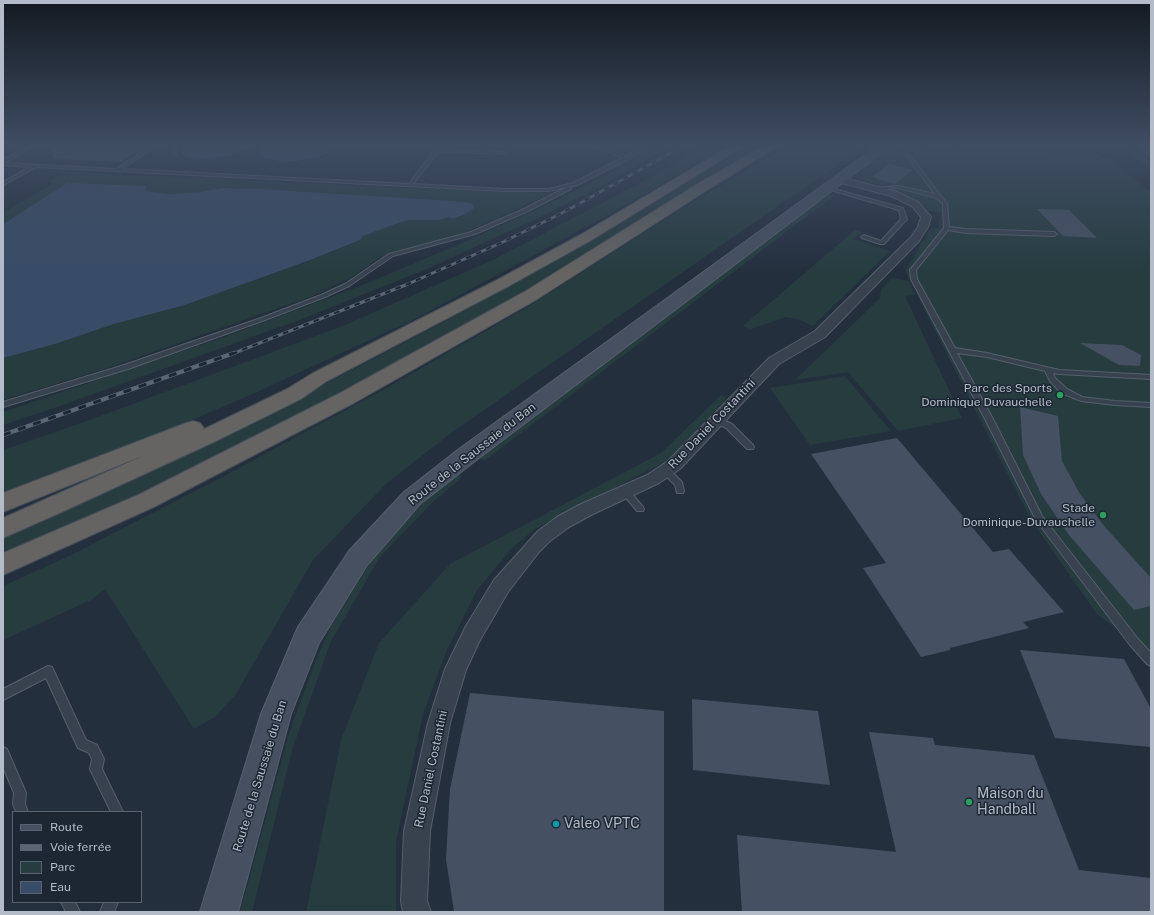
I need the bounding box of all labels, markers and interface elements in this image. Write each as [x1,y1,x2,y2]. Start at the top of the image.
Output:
street label: Rue Daniel Costantini [665,376,759,472]
place label: Parc des Sports Dominique Duvauchelle [921,381,1052,409]
marker: Parc des Sports Dominique Duvauchelle [1055,390,1065,400]
street label: Route de la Saussaie du Ban [405,400,539,508]
place label: Stade Dominique-Duvauchelle [962,501,1095,529]
marker: Stade Dominique-Duvauchelle [1098,510,1108,520]
street label: Route de la Saussaie du Ban [230,699,290,853]
street label: Rue Daniel Costantini [412,709,450,829]
place label: Maison du Handball [977,786,1044,818]
marker: Maison du Handball [964,797,974,807]
legend [12,811,142,903]
place label: Valeo VPTC [564,816,640,832]
marker: Valeo VPTC [551,819,561,829]
text: Route [50,820,83,834]
text: Voie ferrée [50,840,111,854]
text: Parc [50,860,75,874]
text: Eau [50,880,71,894]

